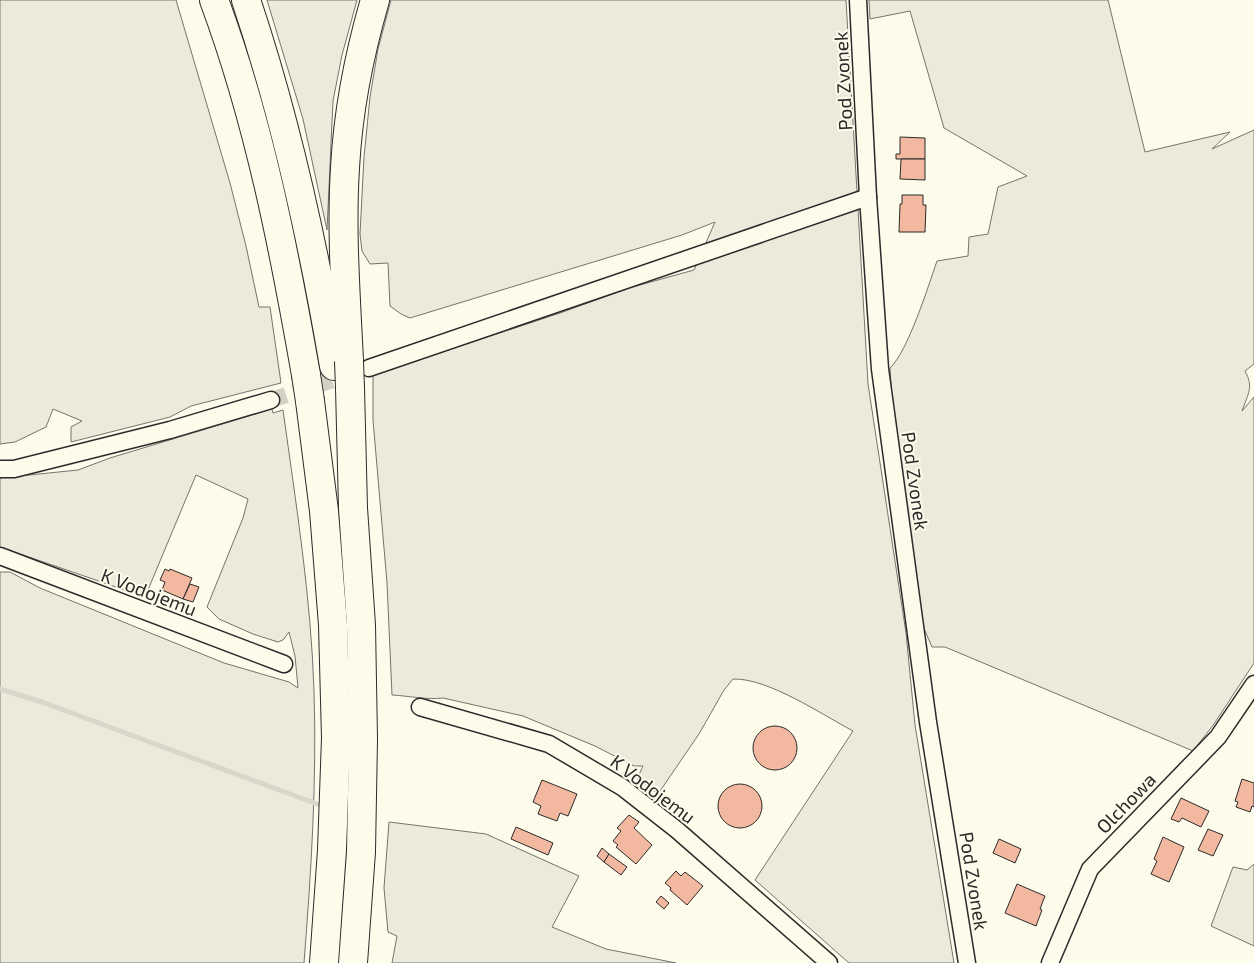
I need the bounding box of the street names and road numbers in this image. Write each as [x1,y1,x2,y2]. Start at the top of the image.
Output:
street label: Pod Zvonek [828,31,857,131]
street label: Pod Zvonek [897,430,934,532]
street label: K Vodojemu [98,563,200,620]
street label: K Vodojemu [606,749,700,828]
street label: Olchowa [1091,768,1160,838]
street label: Pod Zvonek [955,830,994,932]

